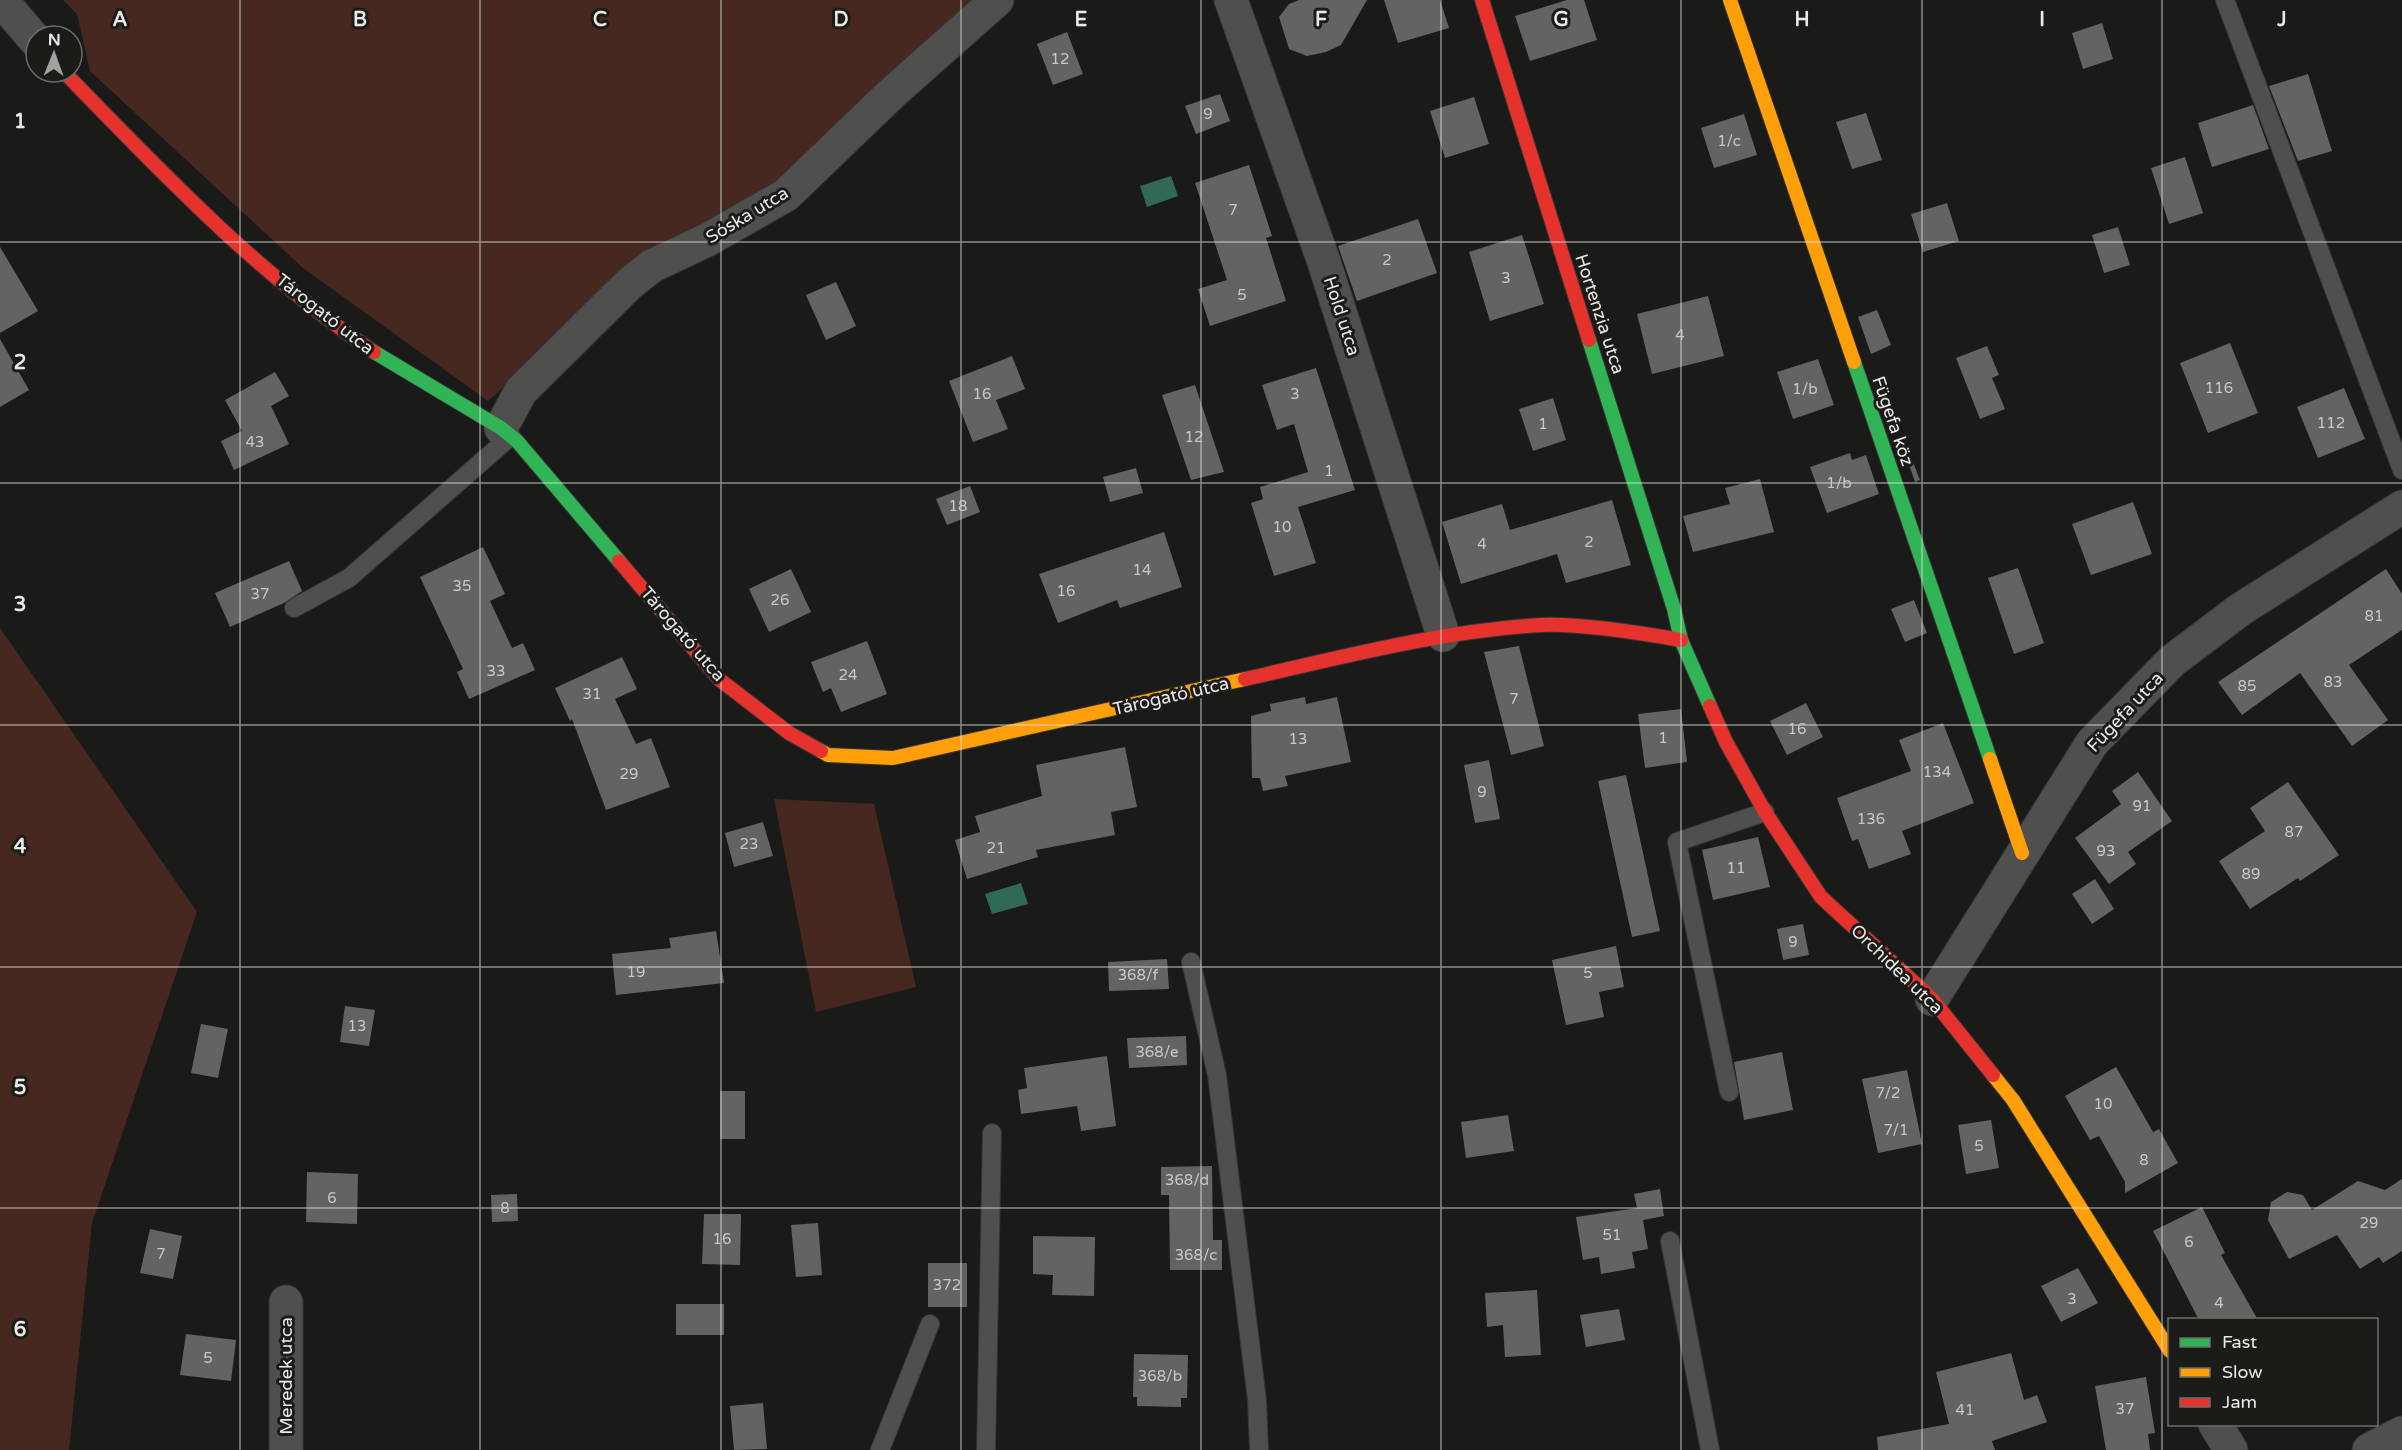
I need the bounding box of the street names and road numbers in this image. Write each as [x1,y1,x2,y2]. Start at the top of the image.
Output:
street label: Sóska utca [702,182,792,248]
street label: Hortenzia utca [1570,251,1630,377]
street label: Tárogató utca [272,269,378,359]
street label: Hold utca [1319,273,1365,359]
street label: Fügefa köz [1867,373,1919,469]
street label: Tárogató utca [636,582,730,686]
street label: Fügefa utca [2082,667,2168,757]
street label: Tárogató utca [1111,672,1231,720]
street label: Orchidea utca [1846,919,1948,1019]
street label: Meredek utca [275,1317,297,1435]

